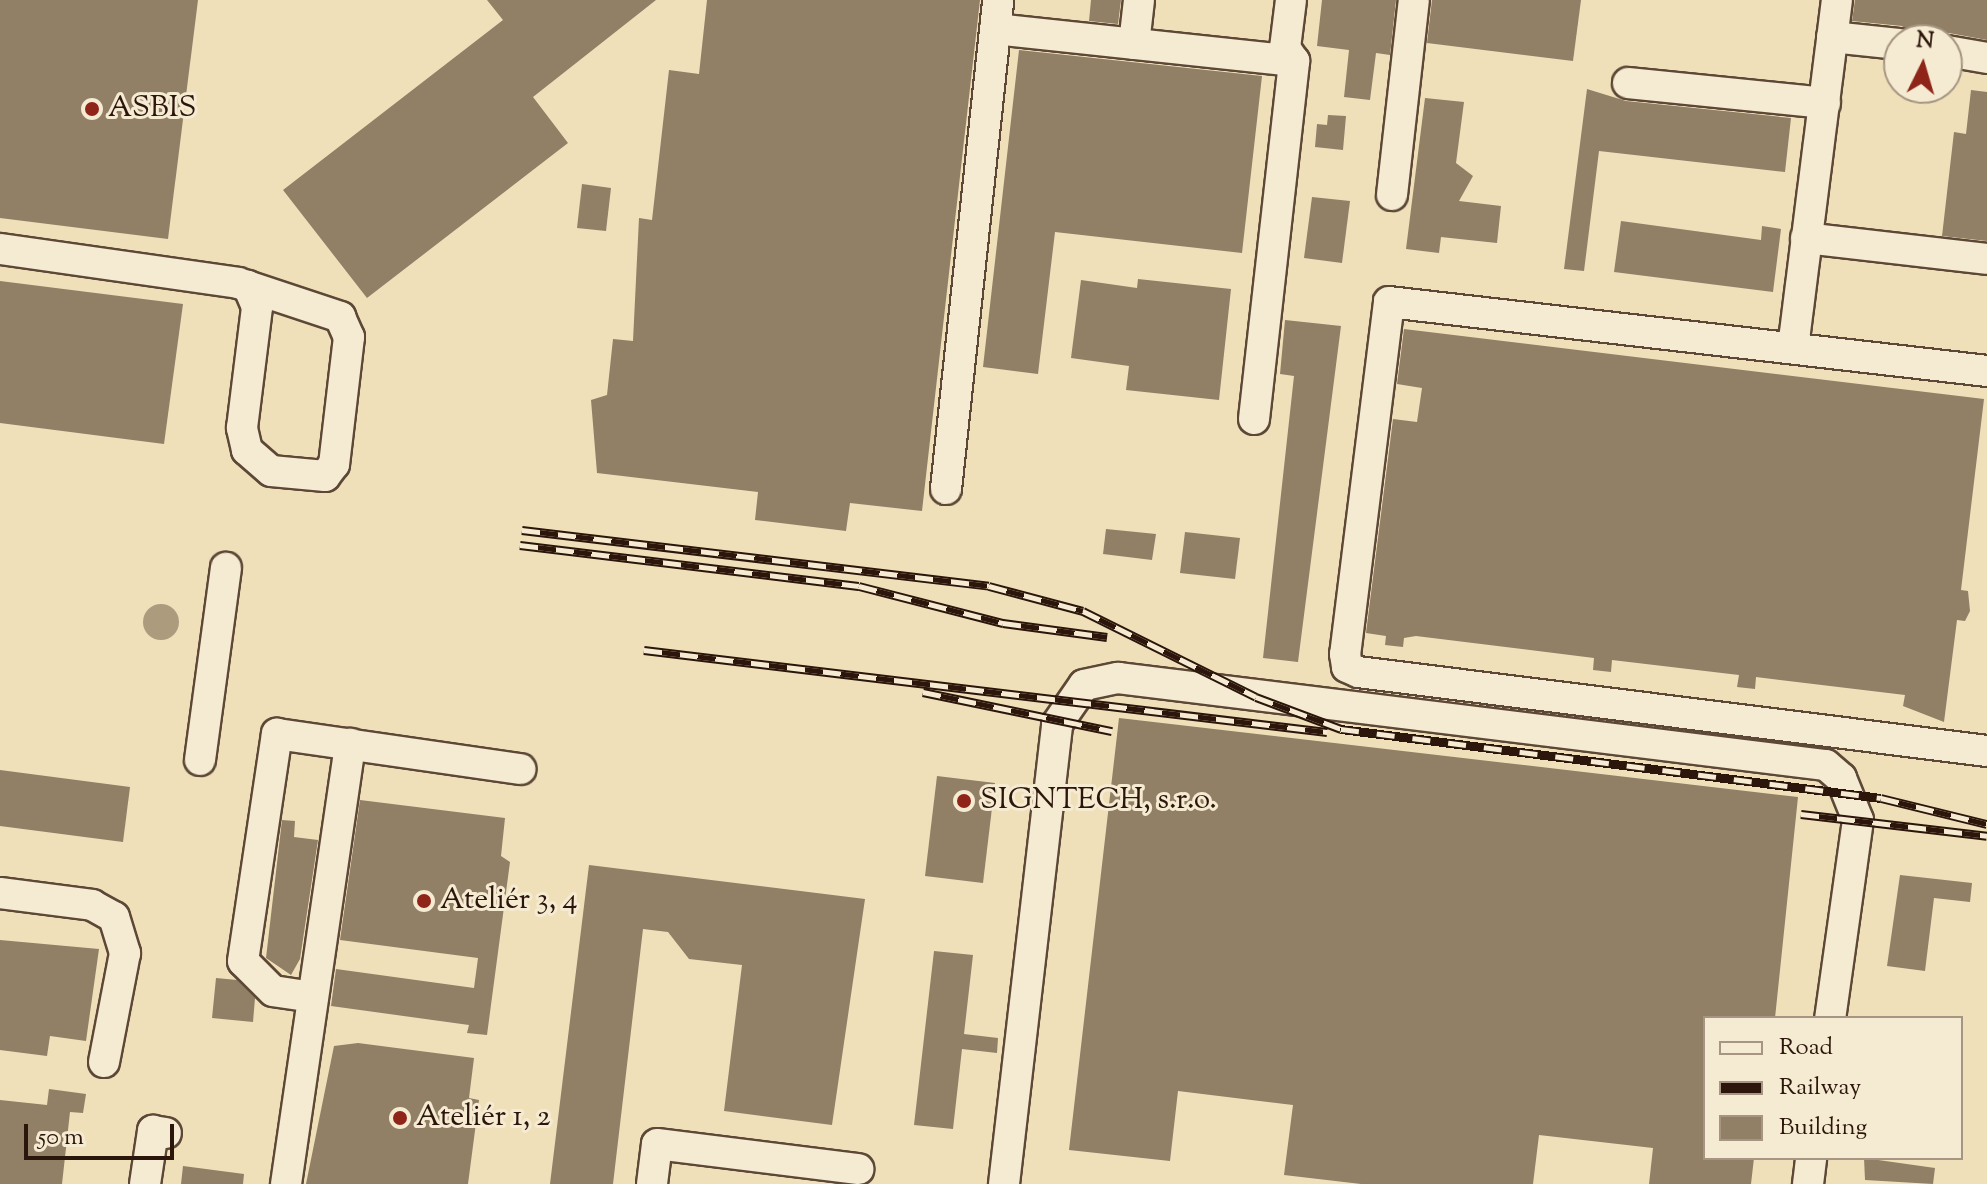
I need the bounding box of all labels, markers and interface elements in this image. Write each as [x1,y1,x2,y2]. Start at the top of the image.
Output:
north arrow [1883,24,1963,104]
text: N [1915,25,1935,59]
place label: ASBIS [108,91,196,127]
marker: ASBIS [83,100,101,118]
place label: SIGNTECH, s.r.o. [980,783,1217,819]
marker: SIGNTECH, s.r.o. [955,792,973,810]
place label: Ateliér 3, 4 [440,883,578,919]
marker: Ateliér 3, 4 [415,892,433,910]
legend [1703,1016,1963,1160]
text: Road [1779,1031,1833,1065]
text: Railway [1779,1071,1861,1105]
place label: Ateliér 1, 2 [416,1100,551,1136]
scale bar [28,1108,178,1158]
marker: Ateliér 1, 2 [391,1109,409,1127]
text: Building [1779,1111,1867,1145]
text: 50 m [38,1121,84,1155]

